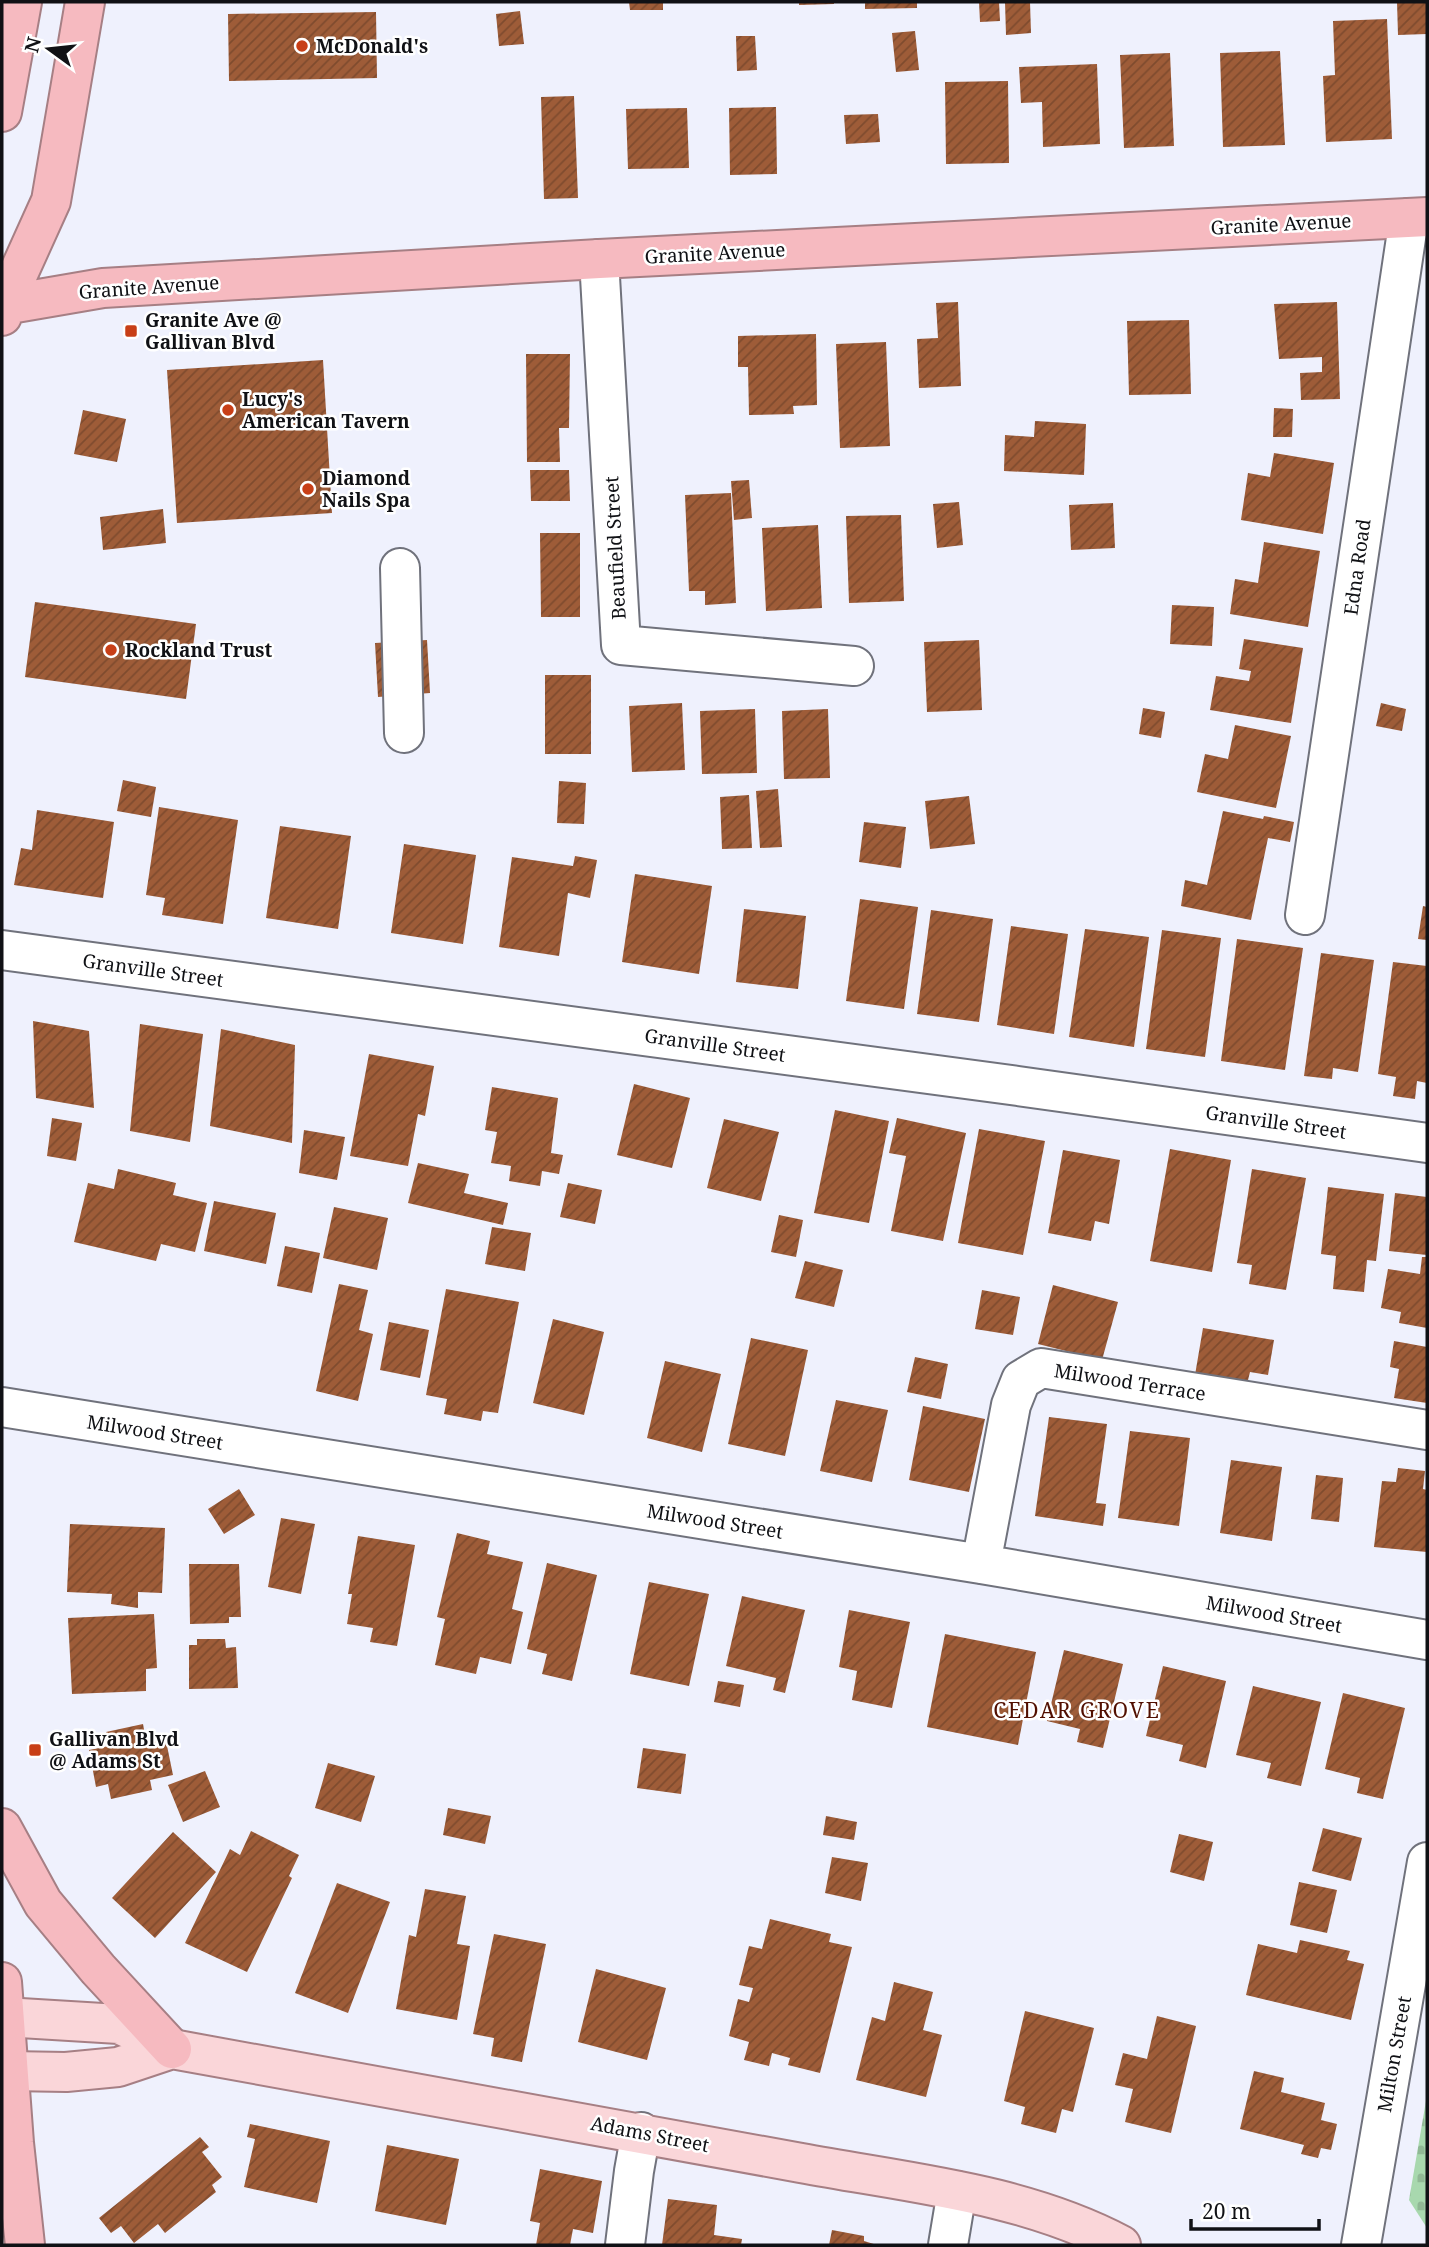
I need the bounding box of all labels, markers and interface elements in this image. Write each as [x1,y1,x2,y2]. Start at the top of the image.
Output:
north arrow [14,14,84,84]
place label: McDonald's [316,33,428,59]
text: N [18,34,47,55]
marker: McDonald's [294,38,310,54]
street label: Granite Avenue [1210,207,1352,241]
street label: Granite Avenue [644,236,786,270]
street label: Granite Avenue [78,269,220,305]
place label: Granite Ave @ Gallivan Blvd [145,307,281,355]
marker: Granite Ave @ Gallivan Blvd [123,323,139,339]
place label: Lucy's American Tavern [242,386,410,434]
marker: Lucy's American Tavern [220,402,236,418]
place label: Diamond Nails Spa [322,465,411,513]
street label: Beaufield Street [598,475,632,620]
marker: Diamond Nails Spa [300,481,316,497]
street label: Edna Road [1337,517,1377,617]
place label: Rockland Trust [125,637,272,663]
marker: Rockland Trust [103,642,119,658]
street label: Granville Street [81,947,225,993]
street label: Granville Street [643,1022,787,1068]
street label: Granville Street [1204,1099,1348,1145]
street label: Milwood Terrace [1052,1357,1208,1407]
street label: Milwood Street [85,1408,225,1456]
street label: Milwood Street [645,1497,785,1545]
street label: Milwood Street [1204,1589,1344,1639]
district label: CEDAR GROVE [993,1696,1161,1724]
place label: Gallivan Blvd @ Adams St [49,1726,180,1774]
marker: Gallivan Blvd @ Adams St [27,1742,43,1758]
street label: Milton Street [1371,1994,1417,2114]
street label: Adams Street [589,2110,712,2158]
scale bar [1191,2188,1319,2232]
text: 20 m [1202,2197,1251,2225]

